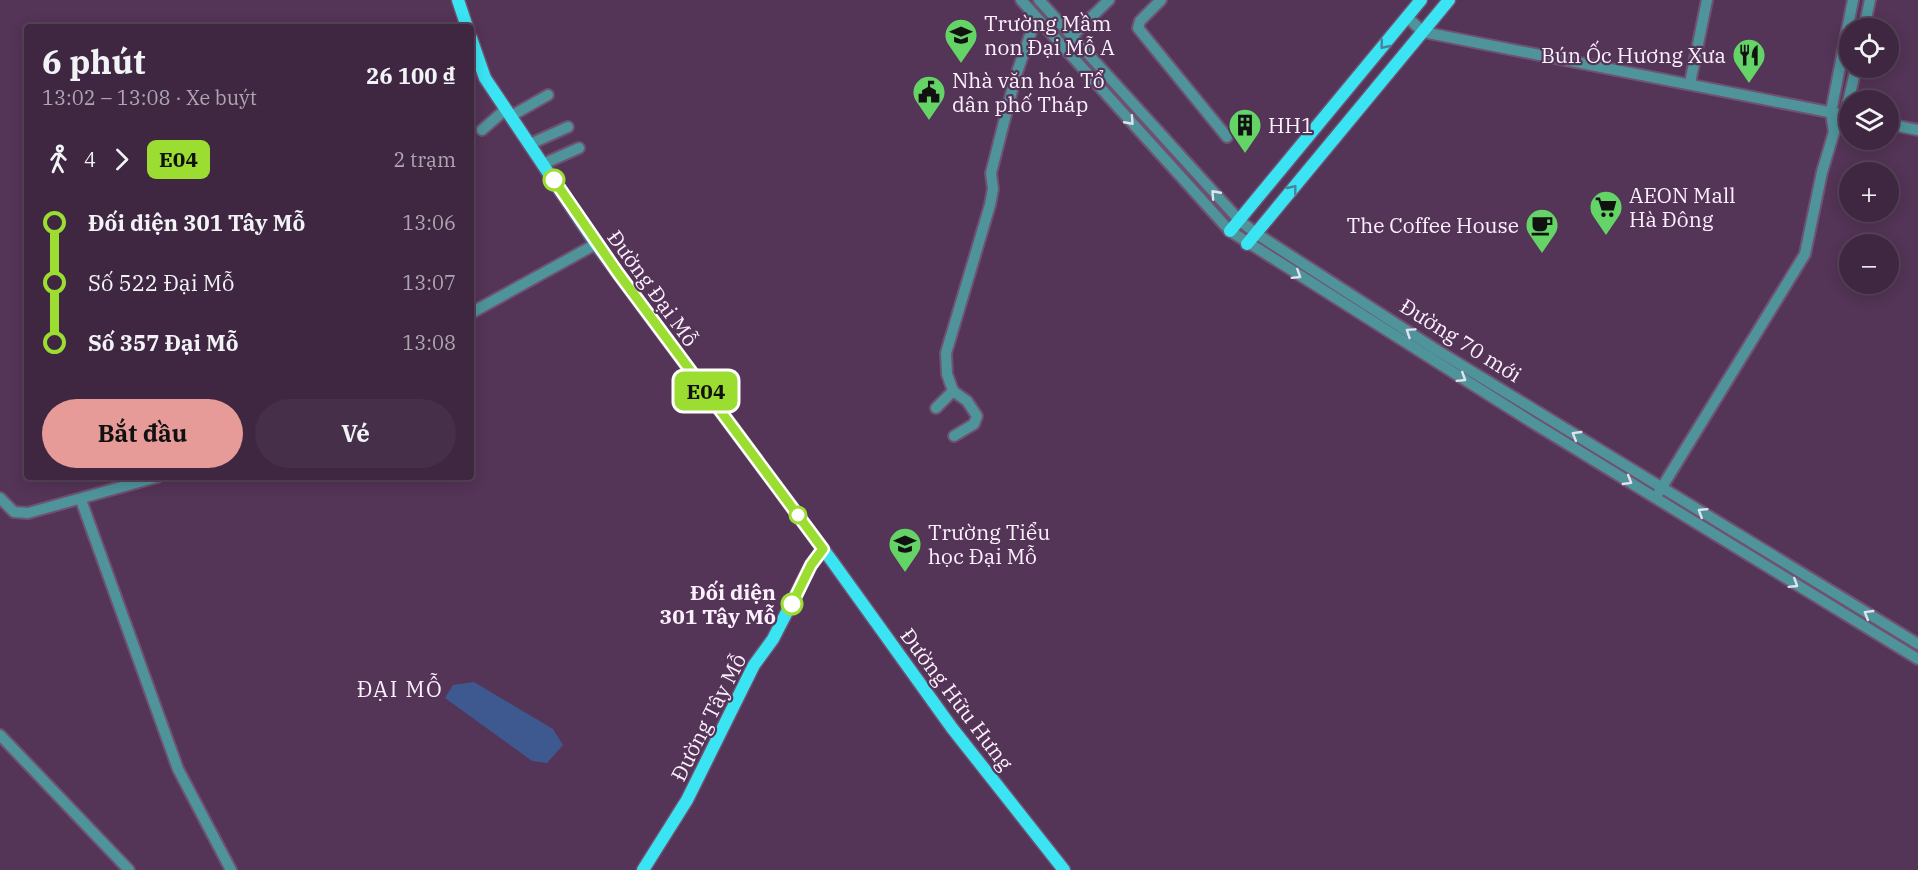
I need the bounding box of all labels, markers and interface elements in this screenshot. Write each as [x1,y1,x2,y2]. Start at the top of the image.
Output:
place label: Trường Mầm non Đại Mỗ A [984,9,1115,61]
school or university icon: Trường Mầm non Đại Mỗ A [943,17,979,64]
map controls [1839,18,1899,294]
button: locate [1839,18,1899,78]
restaurant icon: Bún Ốc Hương Xưa [1731,37,1767,84]
one-way arrow [1381,38,1392,49]
text: 6 phút [42,40,146,83]
place label: Bún Ốc Hương Xưa [1541,40,1726,69]
text: 26 100 ₫ [366,61,456,90]
place label: Nhà văn hóa Tổ dân phố Tháp [952,66,1105,118]
public building icon: Nhà văn hóa Tổ dân phố Tháp [911,74,947,121]
text: 13:02 – 13:08 · Xe buýt [42,84,257,111]
button: layers [1839,90,1899,150]
building icon: HH1 [1227,107,1263,154]
place label: HH1 [1268,111,1314,139]
one-way arrow [1123,115,1134,125]
icon: walk [42,143,75,176]
icon: forward [105,143,138,176]
text: E04 [159,145,198,173]
text: 4 [84,146,96,173]
text: 2 trạm [393,146,456,173]
button: + [1839,162,1899,222]
unlabelled marker [543,169,565,191]
place label: AEON Mall Hà Đông [1629,181,1736,233]
one-way arrow [1286,184,1297,195]
supermarket icon: AEON Mall Hà Đông [1588,189,1624,236]
one-way arrow [1211,190,1222,200]
cafe icon: The Coffee House [1524,207,1560,254]
text: Đối diện 301 Tây Mỗ [88,208,305,237]
text: 13:06 [402,209,456,236]
place label: The Coffee House [1346,211,1519,239]
street label: Đường Đại Mỗ [601,224,705,352]
button: − [1839,234,1899,294]
one-way arrow [1291,267,1301,279]
text: Số 522 Đại Mỗ [88,268,234,297]
text: 13:07 [402,269,456,296]
street label: Đường 70 mới [1395,292,1527,388]
text: Số 357 Đại Mỗ [88,328,239,357]
one-way arrow [1406,328,1417,339]
text: 13:08 [402,329,456,356]
one-way arrow [1456,371,1466,383]
line badge: E04 [672,372,740,410]
text: E04 [686,377,726,405]
button: Bắt đầu [42,399,243,468]
button: Vé [255,399,456,468]
one-way arrow [1572,430,1582,442]
one-way arrow [1622,474,1632,486]
unlabelled marker [789,506,807,524]
one-way arrow [1698,508,1708,520]
place label: Trường Tiểu học Đại Mỗ [928,518,1050,570]
school or university icon: Trường Tiểu học Đại Mỗ [887,526,923,573]
one-way arrow [1787,577,1798,588]
place label: Đối diện 301 Tây Mỗ [660,578,776,630]
marker: Đối diện 301 Tây Mỗ [781,593,803,615]
one-way arrow [1864,610,1874,622]
street label: Đường Hữu Hưng [894,622,1020,776]
street label: Đường Tây Mỗ [664,648,752,786]
district label: ĐẠI MỖ [357,672,443,703]

